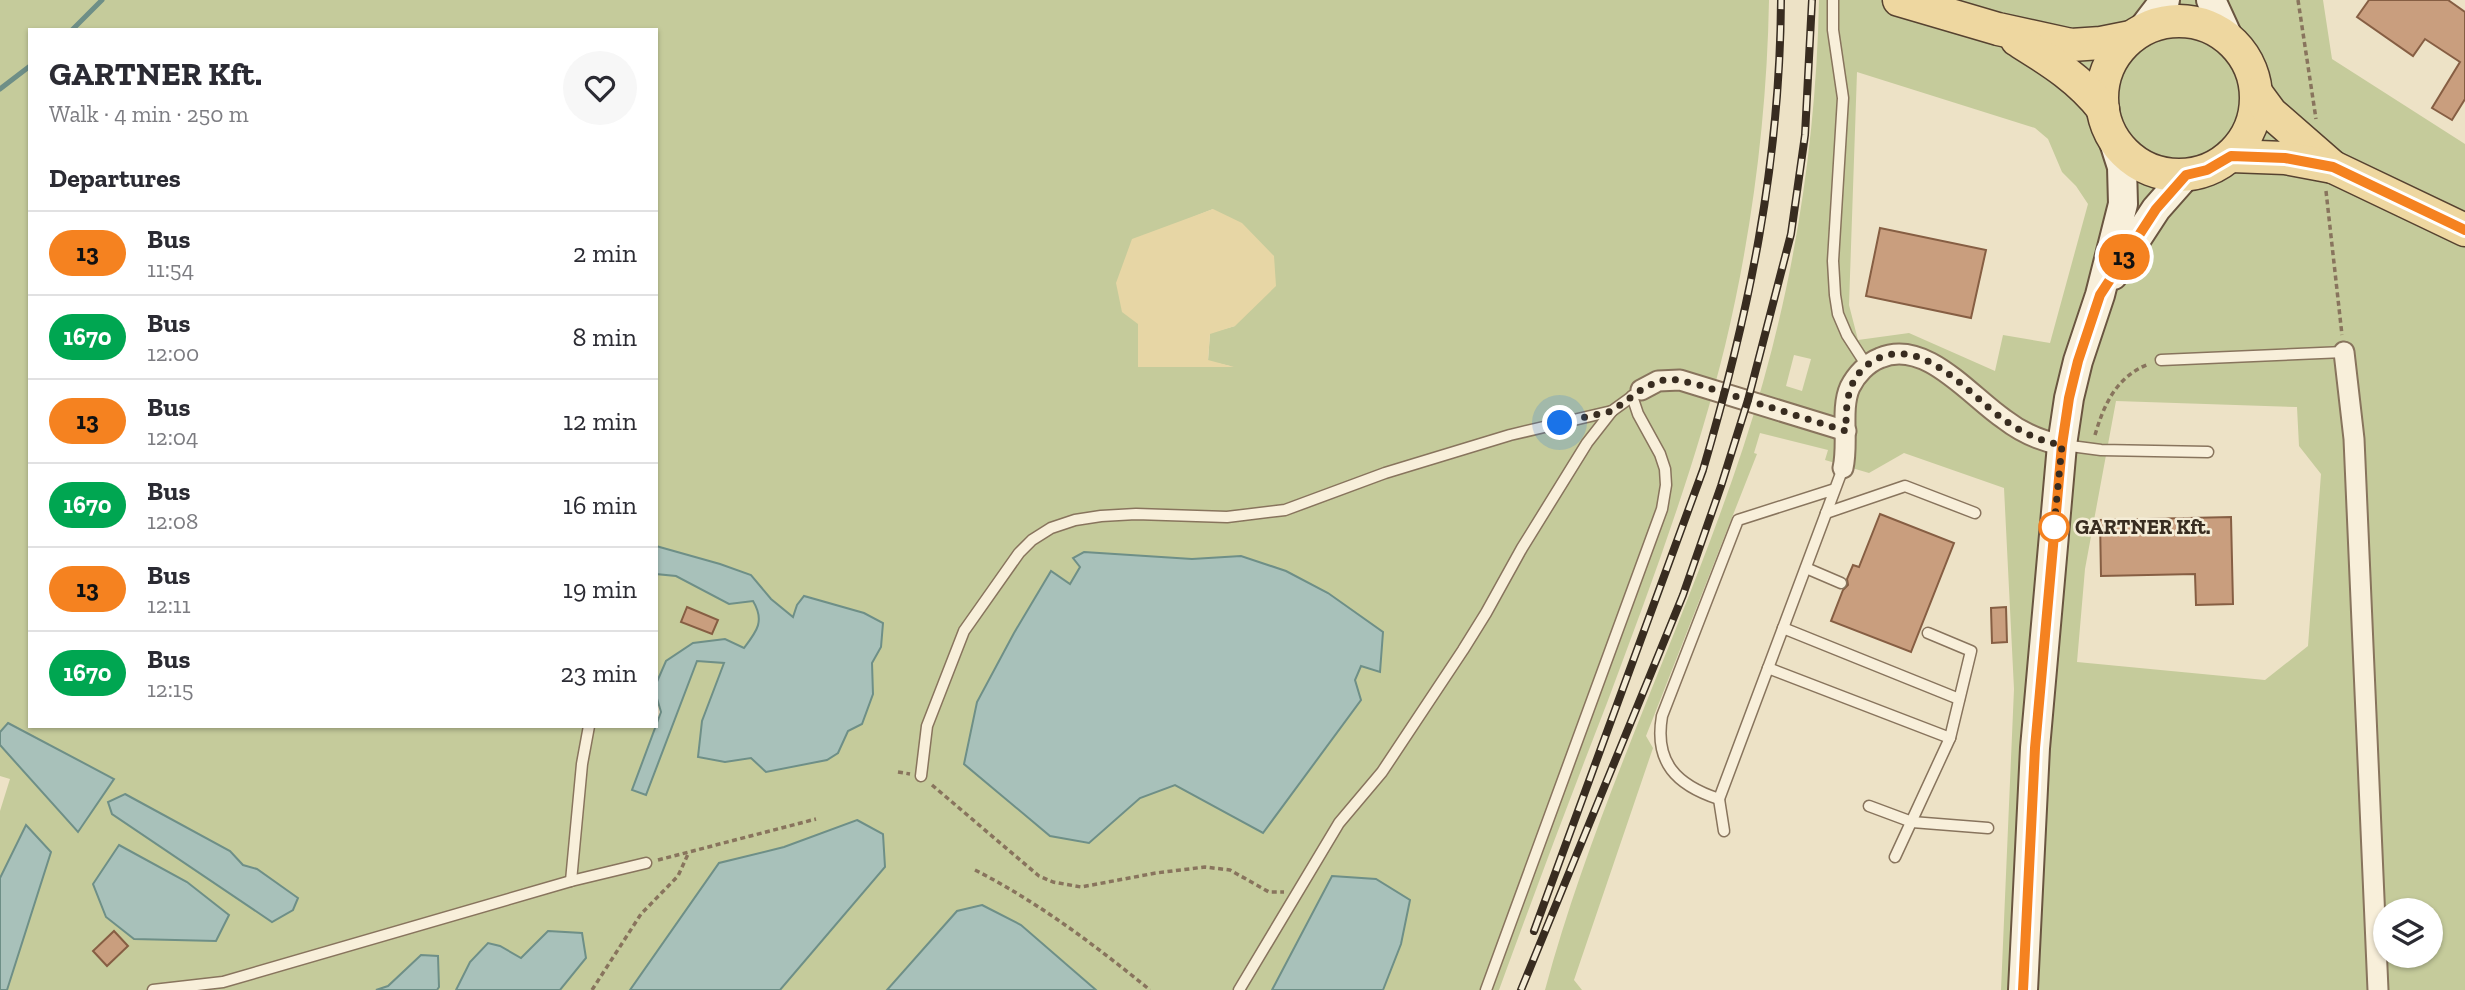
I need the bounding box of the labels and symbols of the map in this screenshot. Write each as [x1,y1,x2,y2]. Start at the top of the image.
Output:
line badge: 13 [2092,234,2156,280]
your location [1542,405,1577,440]
marker: GARTNER Kft. [2039,512,2069,542]
place label: GARTNER Kft. [2075,514,2211,539]

